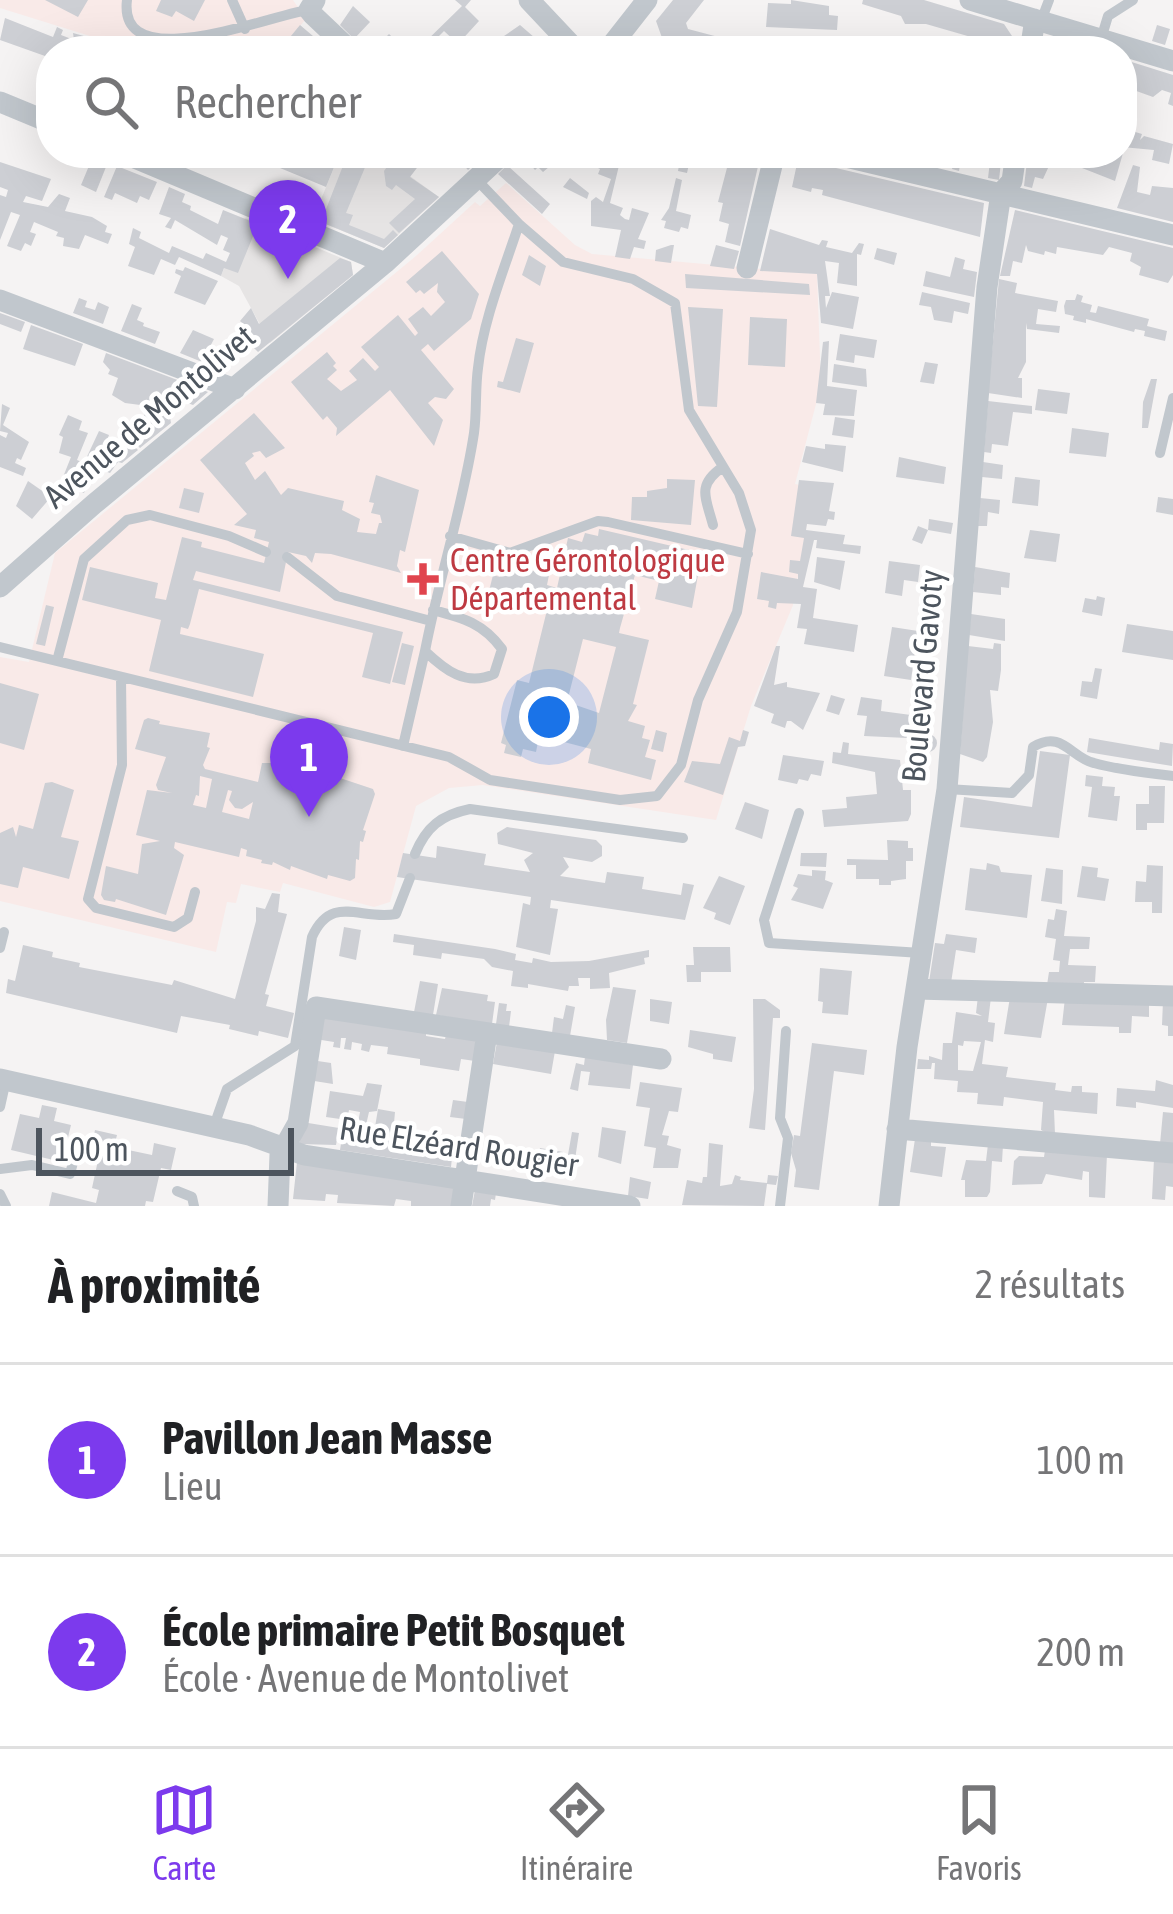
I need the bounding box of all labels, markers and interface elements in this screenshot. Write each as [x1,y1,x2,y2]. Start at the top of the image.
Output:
search box [36,36,1137,168]
icon: search [78,69,144,135]
text: Rechercher [174,76,361,128]
pin: 2 [249,180,327,279]
street label: Avenue de Montolivet [36,317,262,515]
place label: Centre Gérontologique Départemental [450,541,725,617]
marker: Centre Gérontologique Départemental [407,563,439,595]
street label: Boulevard Gavoty [894,568,950,784]
your location [519,687,579,747]
pin: 1 [270,718,348,817]
street label: Rue Elzéard Rougier [337,1108,582,1184]
scale bar [36,1122,294,1175]
text: 100 m [54,1130,129,1168]
text: À proximité [48,1255,261,1314]
text: 2 résultats [975,1262,1125,1306]
text: Pavillon Jean Masse [162,1412,493,1464]
text: 1 [78,1438,96,1482]
text: 100 m [1037,1438,1125,1482]
text: Lieu [162,1464,223,1508]
text: École primaire Petit Bosquet [162,1604,625,1656]
text: 2 [78,1630,96,1674]
text: 200 m [1037,1630,1125,1674]
text: École · Avenue de Montolivet [162,1656,569,1700]
tab: Carte [151,1777,217,1887]
tab: Itinéraire [520,1777,633,1887]
tab: Favoris [936,1777,1022,1887]

